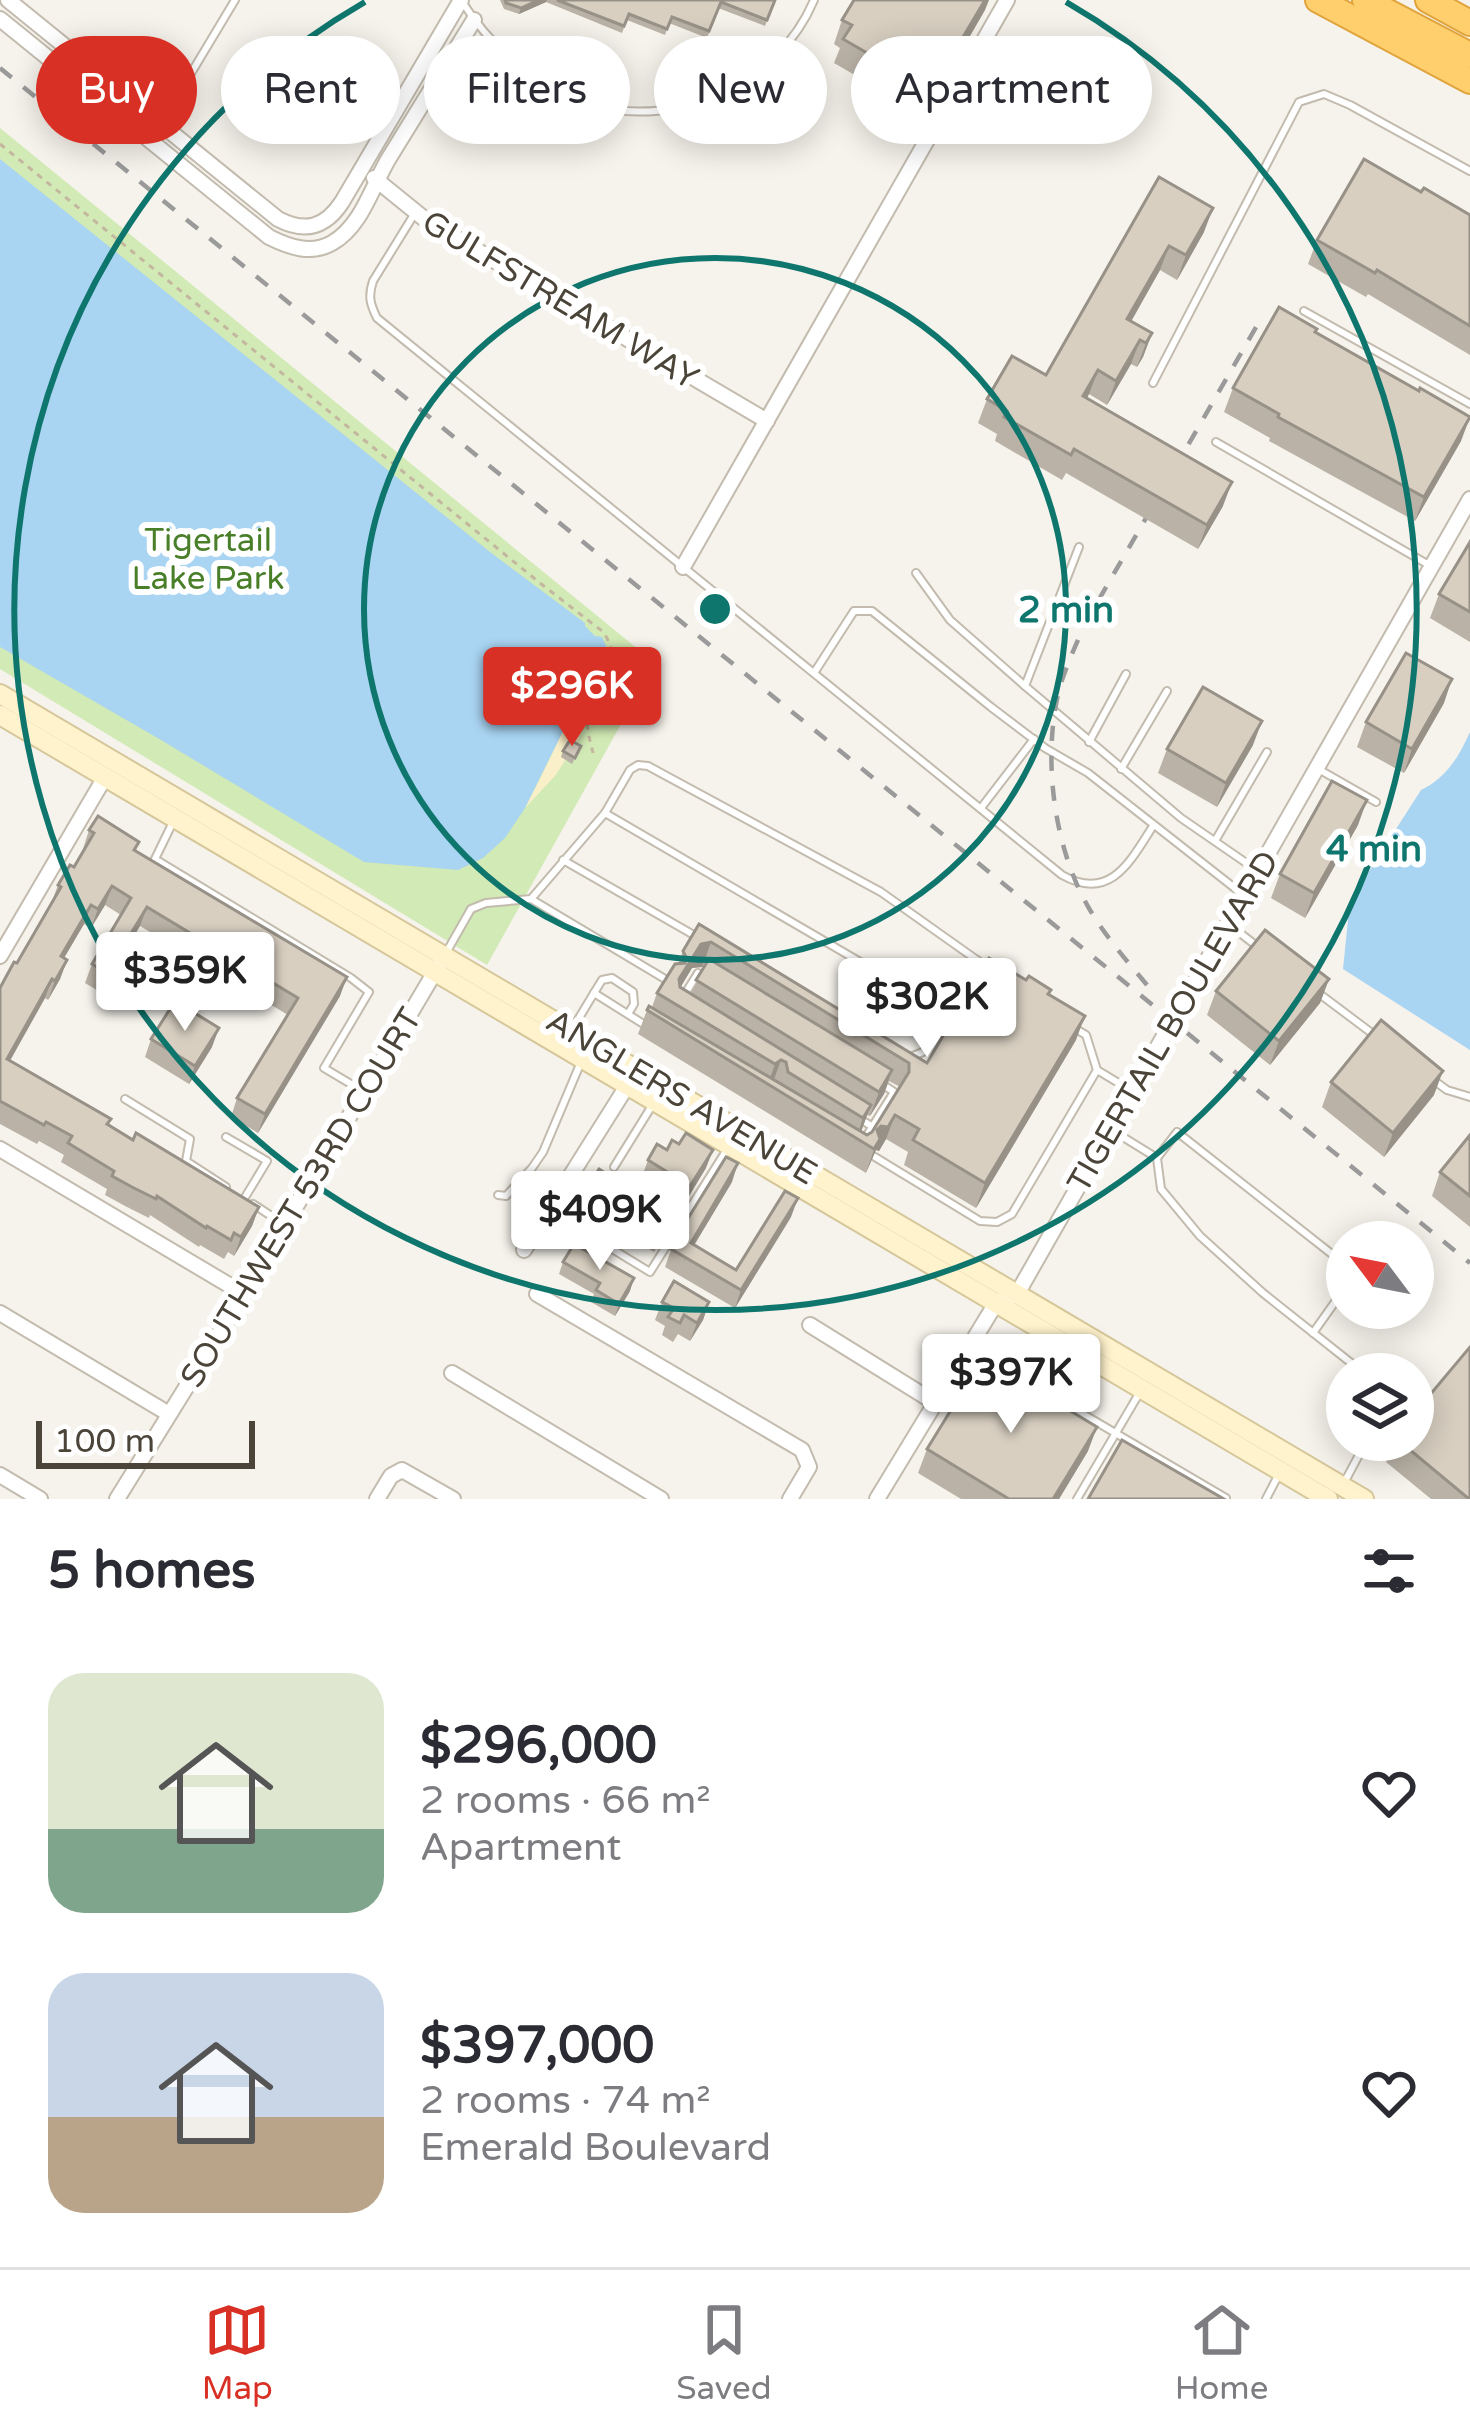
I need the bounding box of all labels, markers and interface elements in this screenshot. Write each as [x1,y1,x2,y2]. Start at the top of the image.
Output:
chip: Buy [36,36,197,144]
chip: Rent [221,36,400,144]
chip: Filters [424,36,630,144]
chip: New [654,36,827,144]
chip: Apartment [851,36,1152,144]
street label: GULFSTREAM WAY [415,202,705,398]
park label: Tigertail Lake Park [132,521,285,598]
centre of rings [694,588,736,630]
text: 2 min [1018,589,1114,632]
pin: $296K [488,647,656,749]
text: $296K [510,662,634,709]
text: 4 min [1326,828,1422,871]
street label: TIGERTAIL BOULEVARD [1059,844,1287,1199]
pin: $359K [101,932,269,1034]
text: $359K [123,947,247,994]
pin: $302K [843,958,1011,1060]
text: $302K [865,973,989,1020]
street label: SOUTHWEST 53RD COURT [172,1001,430,1394]
street label: ANGLERS AVENUE [539,1001,823,1193]
pin: $409K [516,1171,684,1273]
text: $409K [538,1186,662,1233]
north arrow [1326,1221,1434,1329]
map controls [1326,1221,1434,1461]
pin: $397K [927,1334,1095,1436]
text: $397K [949,1349,1073,1396]
button: layers [1326,1353,1434,1461]
scale bar [36,1415,255,1468]
text: 100 m [54,1422,155,1461]
icon: filters [1356,1538,1422,1604]
text: 5 homes [48,1540,256,1602]
text: $296,000 [420,1715,657,1777]
icon: home [144,1721,288,1865]
icon: heart [1356,1760,1422,1826]
text: 2 rooms · 66 m² [420,1777,711,1824]
text: Apartment [420,1824,621,1871]
text: $397,000 [420,2015,654,2077]
icon: home [144,2021,288,2165]
icon: heart [1356,2060,1422,2126]
text: 2 rooms · 74 m² [420,2077,711,2124]
text: Emerald Boulevard [420,2124,771,2171]
tab: Map [202,2297,273,2408]
tab: Saved [676,2297,772,2408]
tab: Home [1175,2297,1268,2408]

